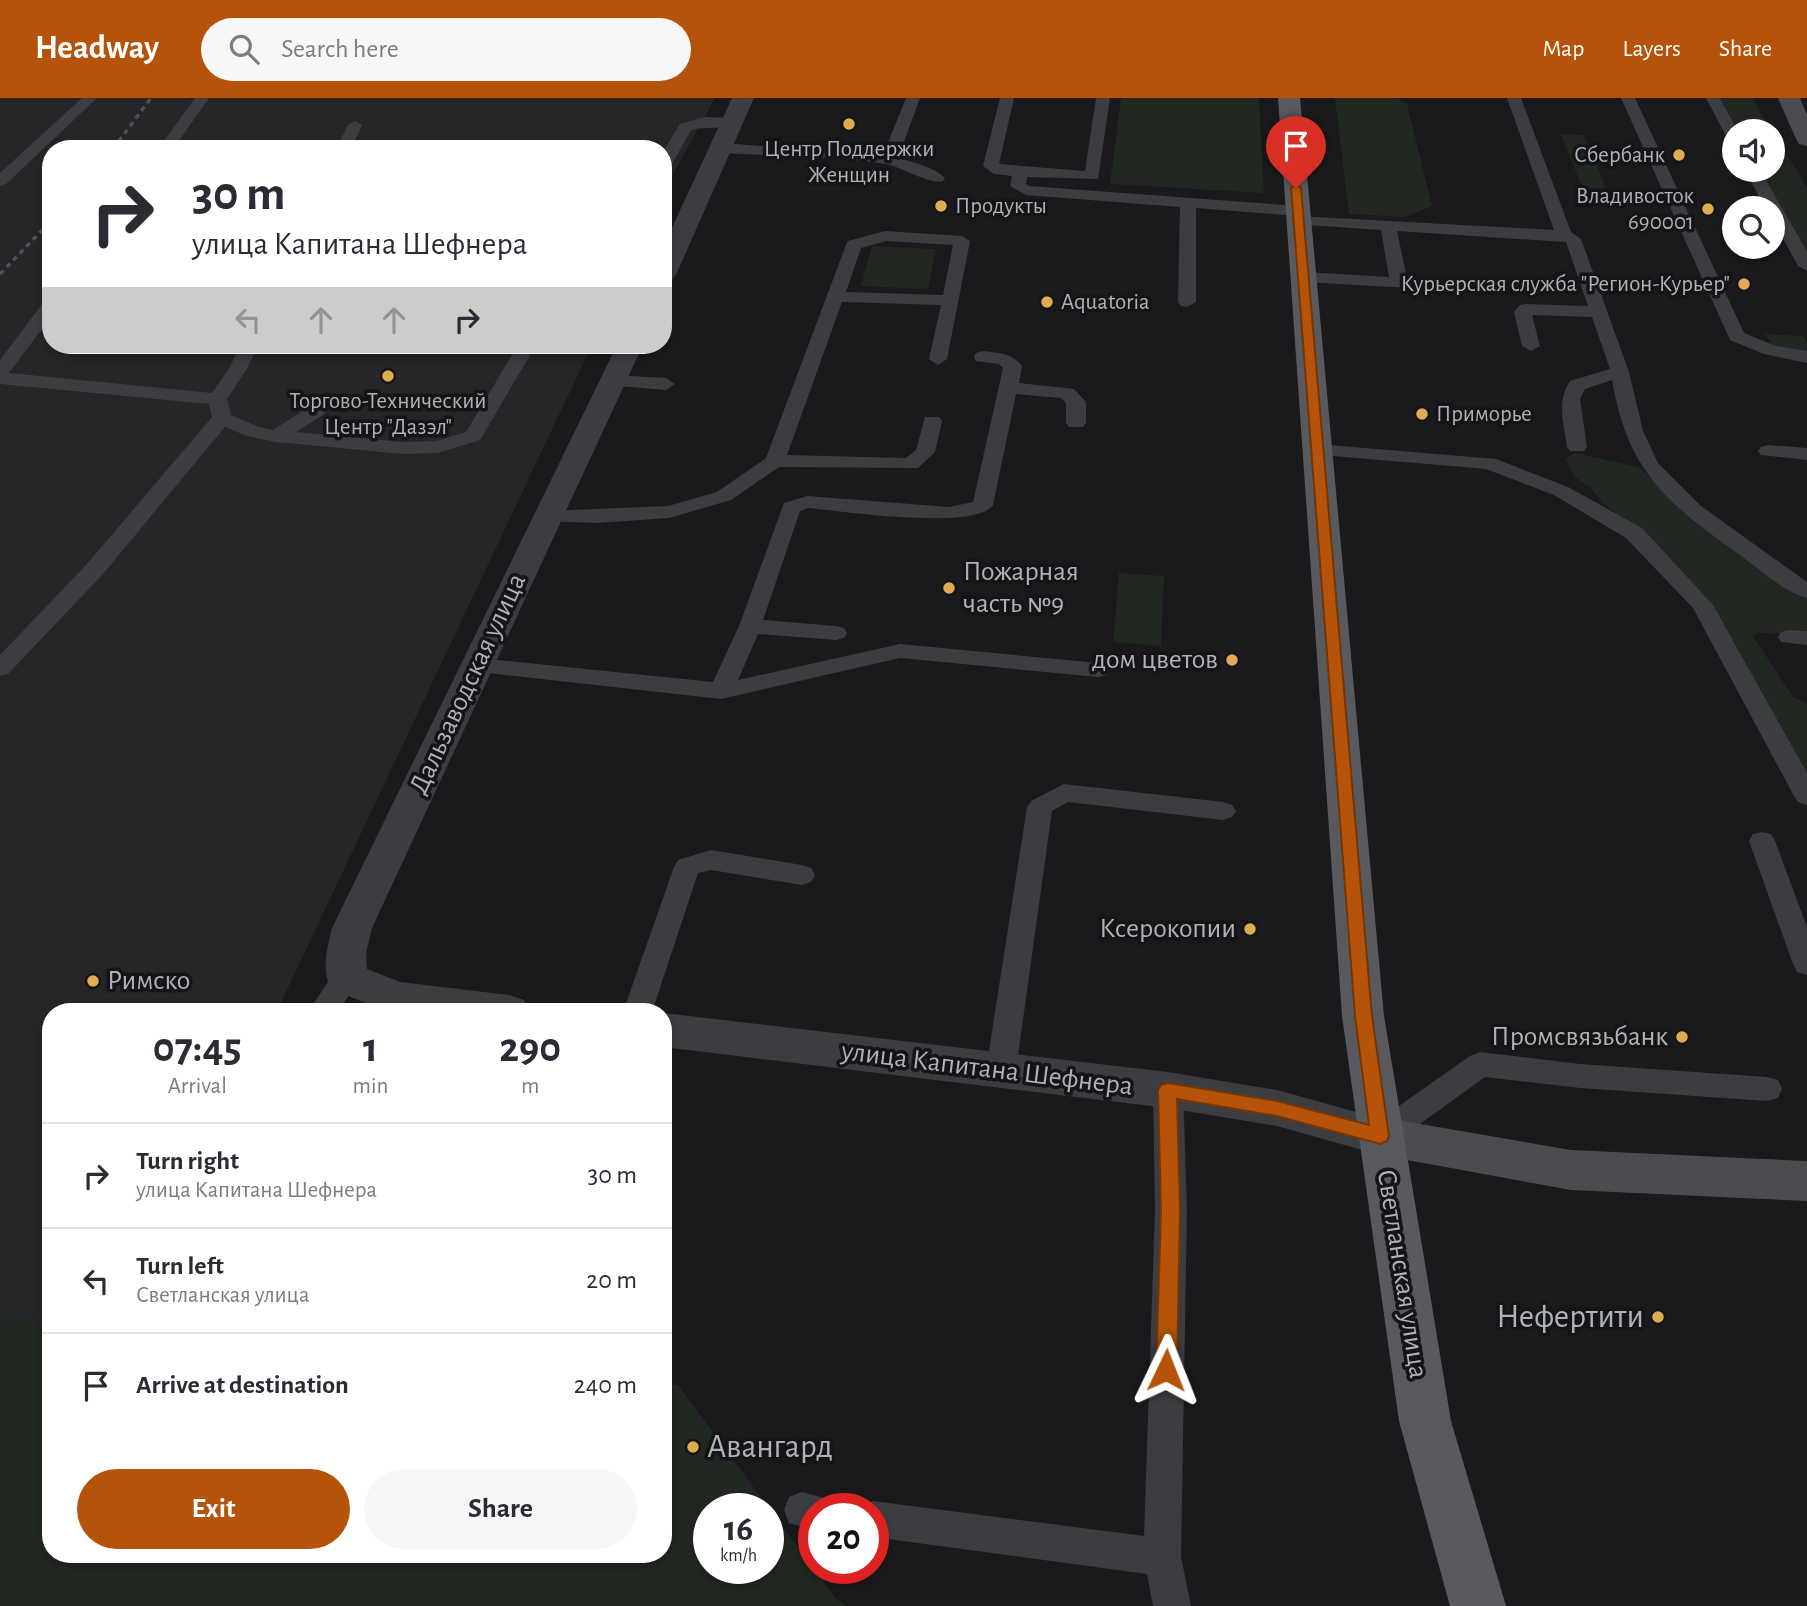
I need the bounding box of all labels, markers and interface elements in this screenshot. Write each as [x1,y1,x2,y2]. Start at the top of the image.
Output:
search box [201,18,691,81]
icon: search [225,30,263,68]
text: Headway [35,32,159,65]
text: Search here [281,36,399,62]
text: Map [1542,37,1584,61]
text: Layers [1622,37,1681,61]
text: Share [1719,37,1772,61]
marker: Центр Поддержки Женщин [841,116,857,132]
pin [1266,116,1326,188]
map controls [1722,119,1785,259]
button: sound [1722,119,1785,182]
icon: arrive [1277,127,1315,165]
place label: Центр Поддержки Женщин [764,138,934,187]
place label: Сбербанк [1574,144,1665,167]
marker: Сбербанк [1671,147,1687,163]
icon: right [77,168,168,259]
text: 30 m [192,170,286,219]
place label: Владивосток 690001 [1576,185,1694,234]
place label: Продукты [955,195,1047,218]
button: search [1722,196,1785,259]
marker: Продукты [933,198,949,214]
marker: Владивосток 690001 [1700,201,1716,217]
text: улица Капитана Шефнера [192,228,527,260]
place label: Курьерская служба "Регион-Курьер" [1401,273,1730,296]
marker: Курьерская служба "Регион-Курьер" [1736,276,1752,292]
place label: Aquatoria [1061,291,1150,314]
marker: Aquatoria [1039,294,1055,310]
icon: left [229,301,267,339]
icon: ahead [302,301,340,339]
icon: ahead [375,301,413,339]
icon: right [448,301,486,339]
marker: Торгово-Технический Центр "Дазэл" [380,368,396,384]
place label: Торгово-Технический Центр "Дазэл" [290,390,486,439]
place label: Приморье [1436,403,1532,426]
marker: Приморье [1414,406,1430,422]
place label: Пожарная часть №9 [963,558,1079,618]
street label: Дальзаводская улица [405,569,531,799]
marker: Пожарная часть №9 [941,580,957,596]
place label: дом цветов [1092,646,1218,674]
marker: дом цветов [1224,652,1240,668]
place label: Ксерокопии [1099,915,1236,943]
marker: Ксерокопии [1242,921,1258,937]
place label: Римско [107,967,190,995]
marker: Римско [85,973,101,989]
place label: Промсвязьбанк [1491,1023,1668,1051]
text: 07:45 [153,1027,242,1069]
text: 1 [363,1027,378,1069]
text: 290 [499,1027,561,1069]
marker: Промсвязьбанк [1674,1029,1690,1045]
street label: улица Капитана Шефнера [839,1037,1135,1101]
text: Arrival [168,1075,227,1098]
text: min [353,1075,388,1098]
text: m [521,1075,539,1098]
text: Turn right [136,1148,239,1174]
icon: right [77,1157,115,1195]
text: 30 m [587,1162,637,1188]
street label: Светланская улица [1372,1168,1432,1381]
text: улица Капитана Шефнера [136,1179,377,1202]
text: Turn left [136,1253,224,1279]
icon: left [77,1262,115,1300]
text: 20 m [586,1267,637,1293]
text: Светланская улица [136,1284,309,1307]
place label: Нефертити [1496,1301,1644,1334]
marker: Нефертити [1650,1309,1666,1325]
position arrow [1129,1333,1203,1407]
icon: arrive [77,1367,115,1405]
text: Arrive at destination [136,1372,349,1398]
text: 240 m [574,1372,637,1398]
place label: Авангард [707,1431,833,1464]
marker: Авангард [685,1439,701,1455]
button: Exit [77,1469,350,1549]
button: Share [364,1469,637,1549]
speed limit sign: 20 [798,1493,889,1584]
text: 16 [724,1512,753,1547]
text: km/h [720,1547,757,1565]

